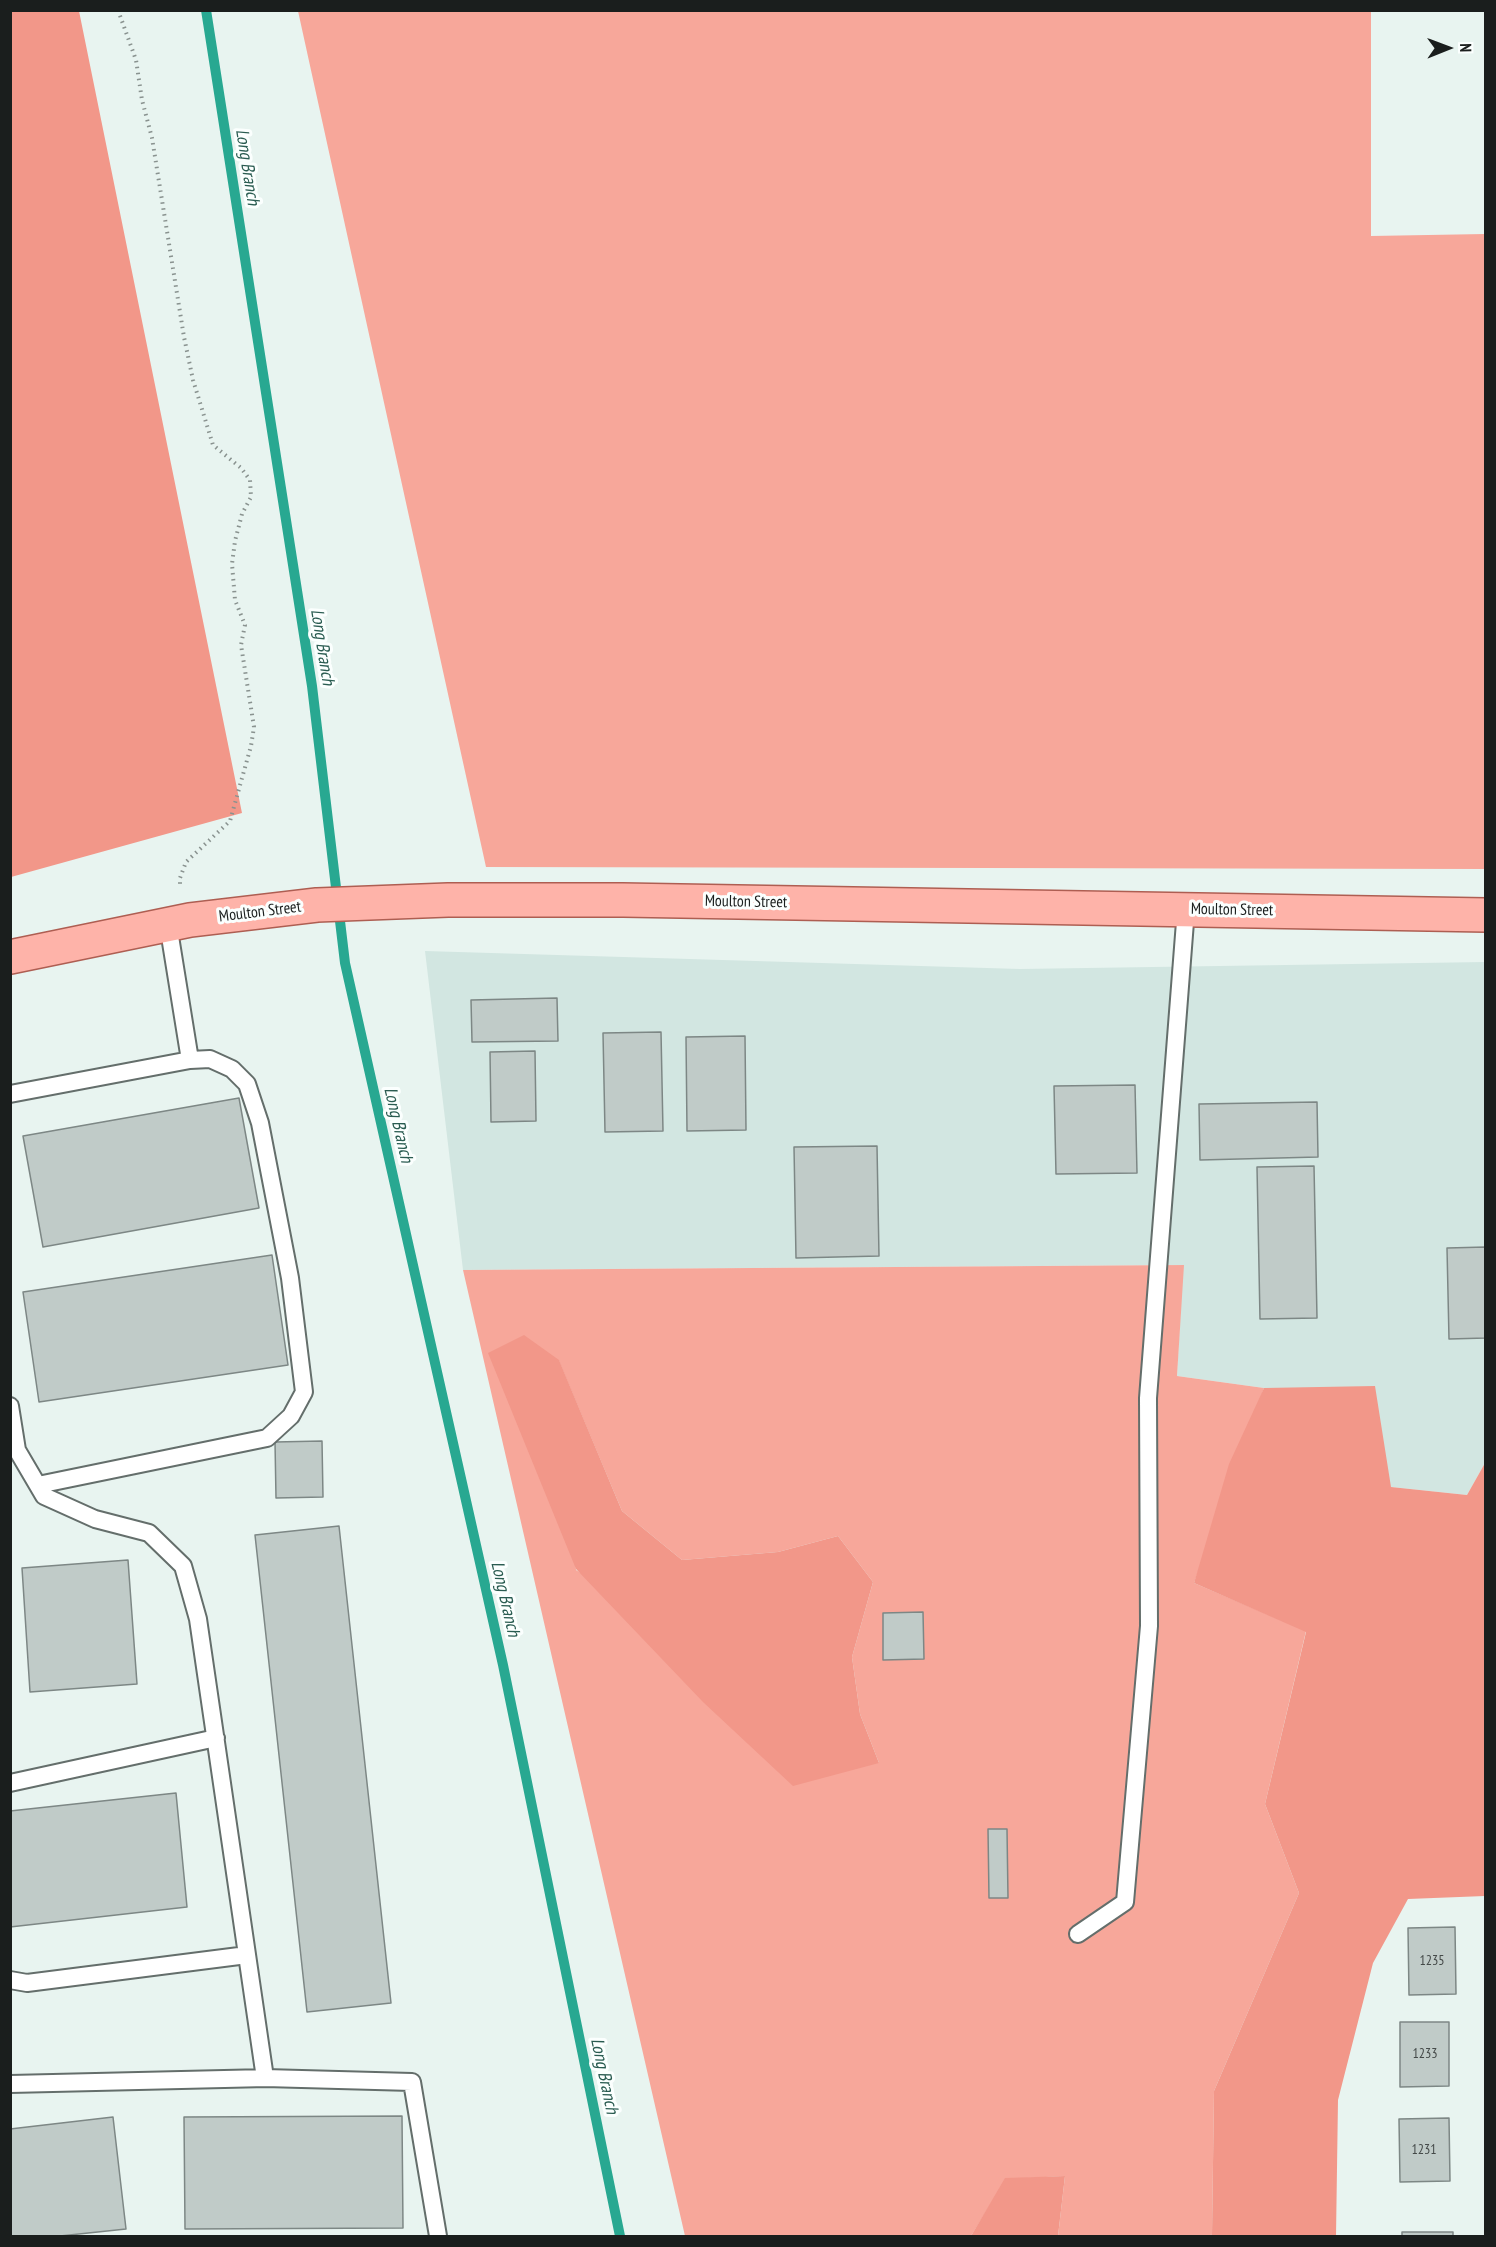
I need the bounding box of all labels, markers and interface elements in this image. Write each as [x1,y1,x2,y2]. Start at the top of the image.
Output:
north arrow [1418,18,1478,78]
text: N [1456,43,1476,52]
water label: Long Branch [230,127,264,207]
water label: Long Branch [305,607,339,687]
street label: Moulton Street [705,892,787,912]
street label: Moulton Street [218,897,302,927]
street label: Moulton Street [1191,900,1273,920]
water label: Long Branch [379,1085,417,1165]
water label: Long Branch [486,1559,524,1639]
house number: 1235 [1419,1953,1445,1969]
water label: Long Branch [585,2036,623,2116]
house number: 1233 [1412,2046,1438,2062]
house number: 1231 [1411,2142,1437,2158]

